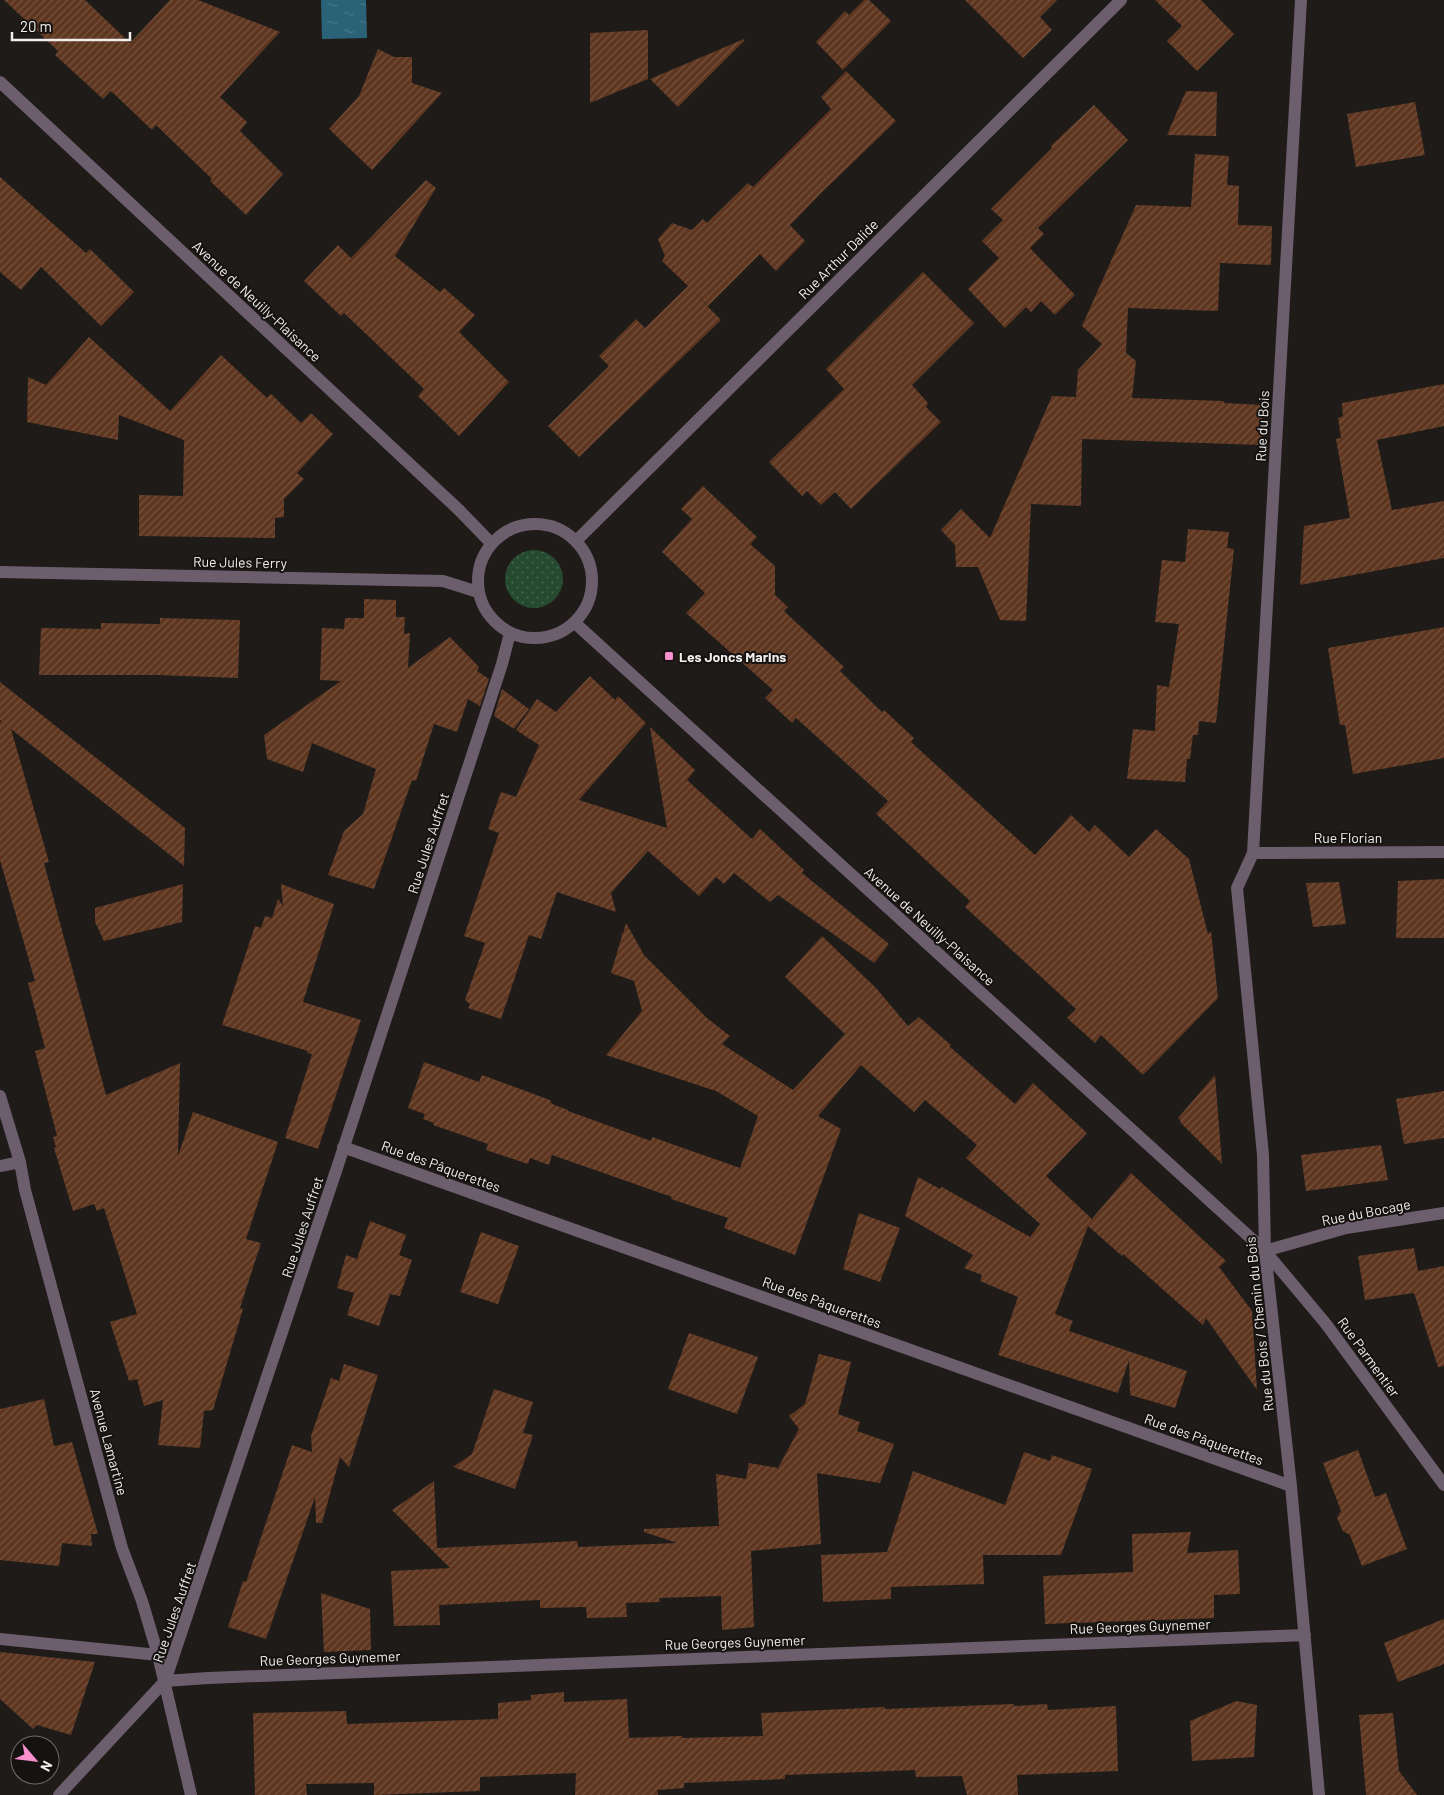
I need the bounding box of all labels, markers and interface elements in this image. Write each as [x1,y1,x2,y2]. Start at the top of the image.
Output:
scale bar [12,10,130,42]
text: 20 m [20,17,52,35]
street label: Rue Arthur Dalide [795,216,881,302]
street label: Avenue de Neuilly-Plaisance [189,237,325,365]
street label: Rue du Bois [1252,390,1272,462]
street label: Rue Jules Ferry [193,553,288,571]
place label: Les Joncs Marins [679,648,786,665]
marker: Les Joncs Marins [663,650,675,662]
street label: Rue Jules Auffret [404,790,452,896]
street label: Rue Florian [1314,829,1382,846]
street label: Avenue de Neuilly-Plaisance [861,863,999,989]
street label: Rue des Pâquerettes [379,1137,503,1196]
street label: Rue Jules Auffret [278,1174,326,1280]
street label: Rue du Bocage [1320,1195,1412,1229]
street label: Rue du Bois / Chemin du Bois [1241,1235,1277,1412]
street label: Rue des Pâquerettes [760,1273,884,1332]
street label: Rue Parmentier [1334,1314,1404,1400]
street label: Avenue Lamartine [87,1387,131,1497]
street label: Rue des Pâquerettes [1142,1410,1266,1469]
street label: Rue Jules Auffret [149,1559,199,1665]
street label: Rue Georges Guynemer [1069,1615,1211,1637]
street label: Rue Georges Guynemer [664,1631,806,1653]
street label: Rue Georges Guynemer [259,1647,401,1669]
north arrow [10,1735,60,1785]
text: N [37,1758,57,1774]

